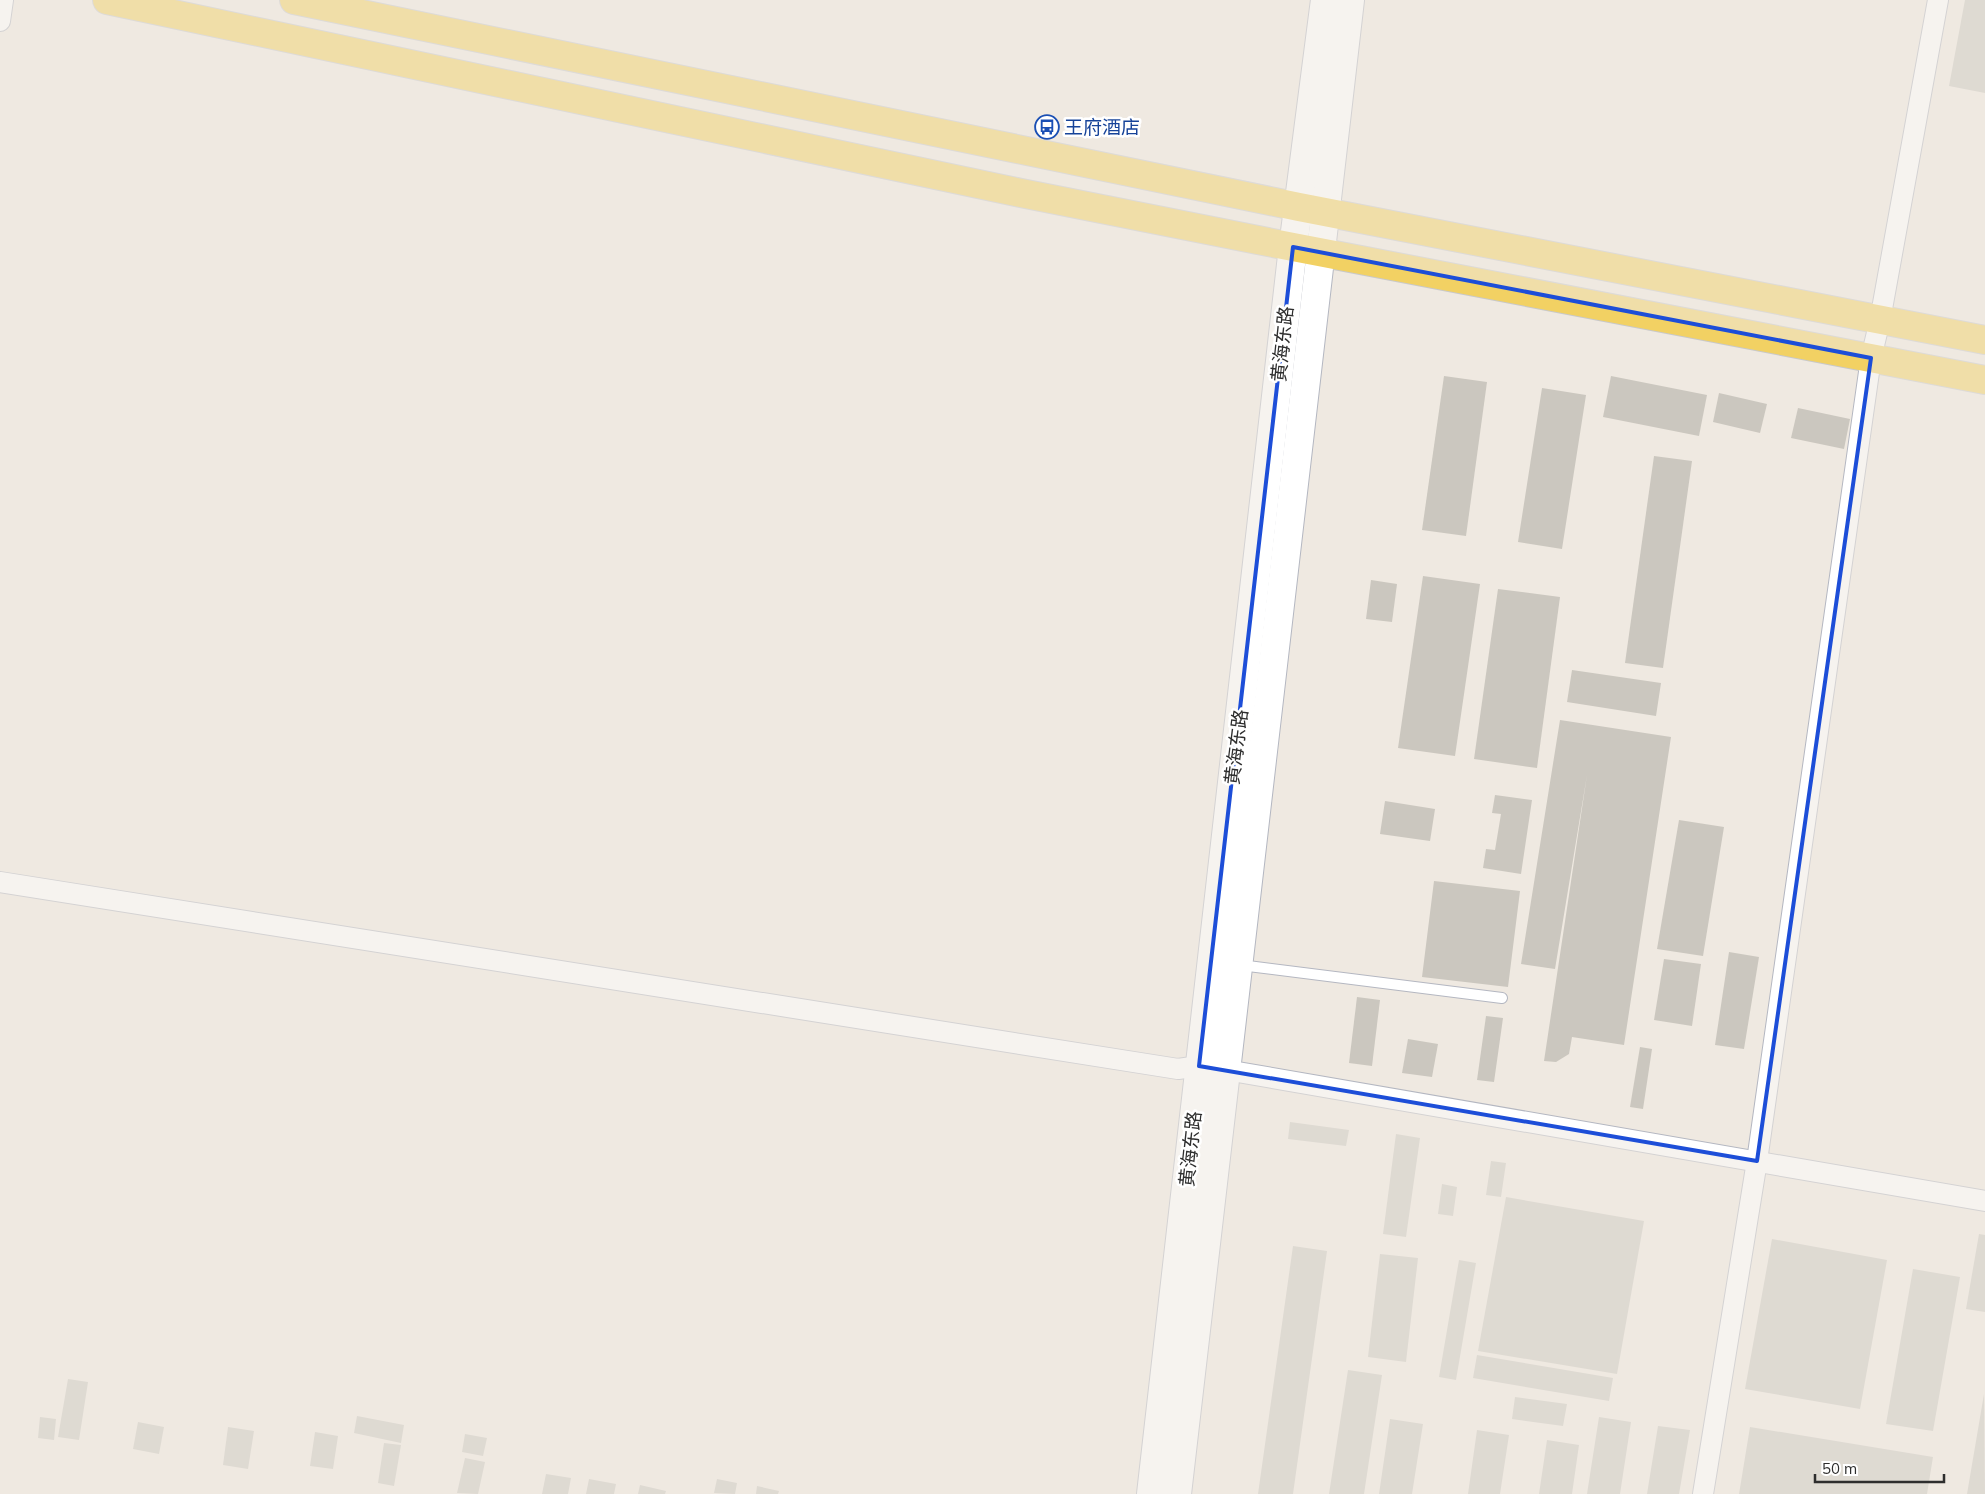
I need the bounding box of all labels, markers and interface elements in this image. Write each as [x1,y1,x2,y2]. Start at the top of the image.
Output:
bus stop icon: 王府酒店 [1034,114,1060,140]
place label: 王府酒店 [1064,115,1140,139]
street label: 黄海东路 [1266,305,1298,383]
street label: 黄海东路 [1219,708,1253,786]
street label: 黄海东路 [1174,1110,1206,1188]
scale bar [1815,1452,1944,1484]
text: 50 m [1822,1459,1857,1478]

